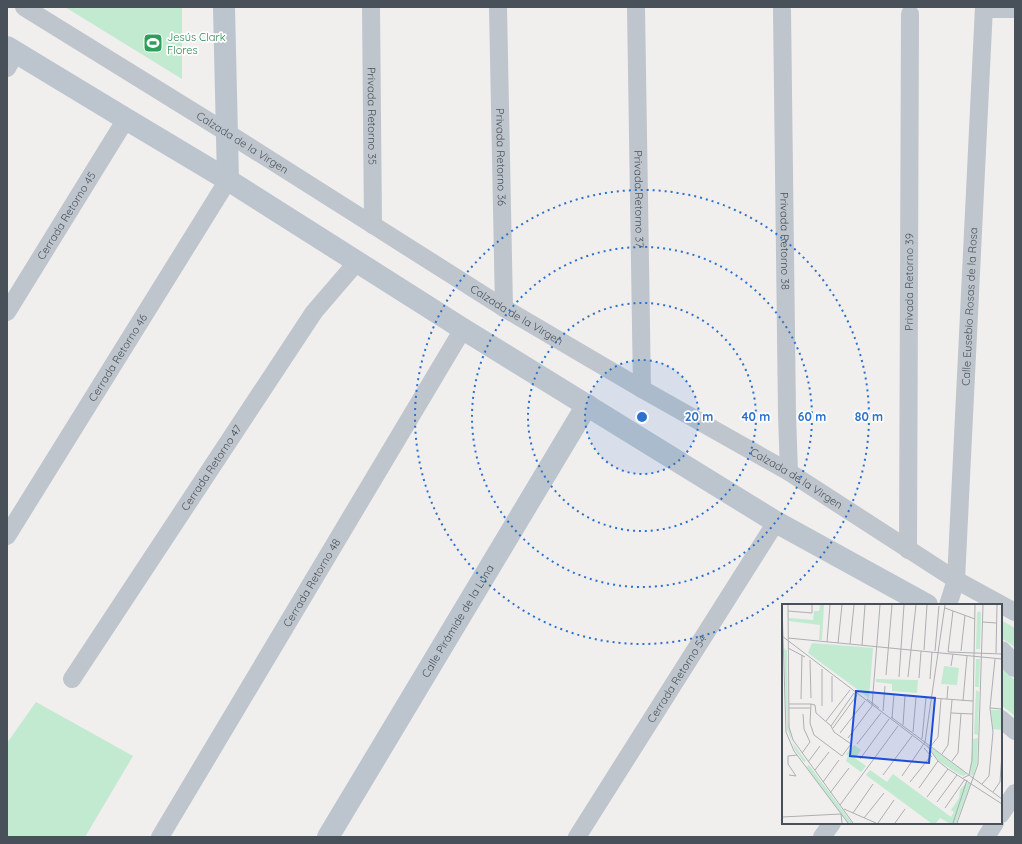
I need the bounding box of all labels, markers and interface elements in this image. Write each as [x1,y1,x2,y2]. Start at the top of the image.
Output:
place label: Jesús Clark Flores [167,30,226,57]
sports icon: Jesús Clark Flores [142,32,164,54]
street label: Privada Retorno 35 [365,67,379,165]
street label: Calzada de la Virgen [194,108,291,177]
street label: Privada Retorno 36 [493,108,509,206]
street label: Privada Retorno 37 [631,150,647,248]
street label: Cerrada Retorno 45 [34,169,99,262]
street label: Privada Retorno 38 [777,192,792,290]
street label: Calle Eusebio Rosas de la Rosa [958,227,980,386]
street label: Privada Retorno 39 [902,233,916,331]
street label: Calzada de la Virgen [468,281,566,348]
street label: Cerrada Retorno 46 [85,311,150,404]
text: 20 m [685,409,713,424]
text: 40 m [742,409,770,424]
text: 60 m [798,409,826,424]
text: 80 m [855,409,883,424]
centre of rings [635,410,649,424]
street label: Cerrada Retorno 47 [178,422,245,513]
street label: Calzada de la Virgen [748,445,845,512]
street label: Cerrada Retorno 48 [280,536,343,630]
street label: Calle Pirámide de la Luna [418,562,497,680]
inset map [782,604,1002,824]
street label: Cerrada Retorno 54 [644,632,710,725]

